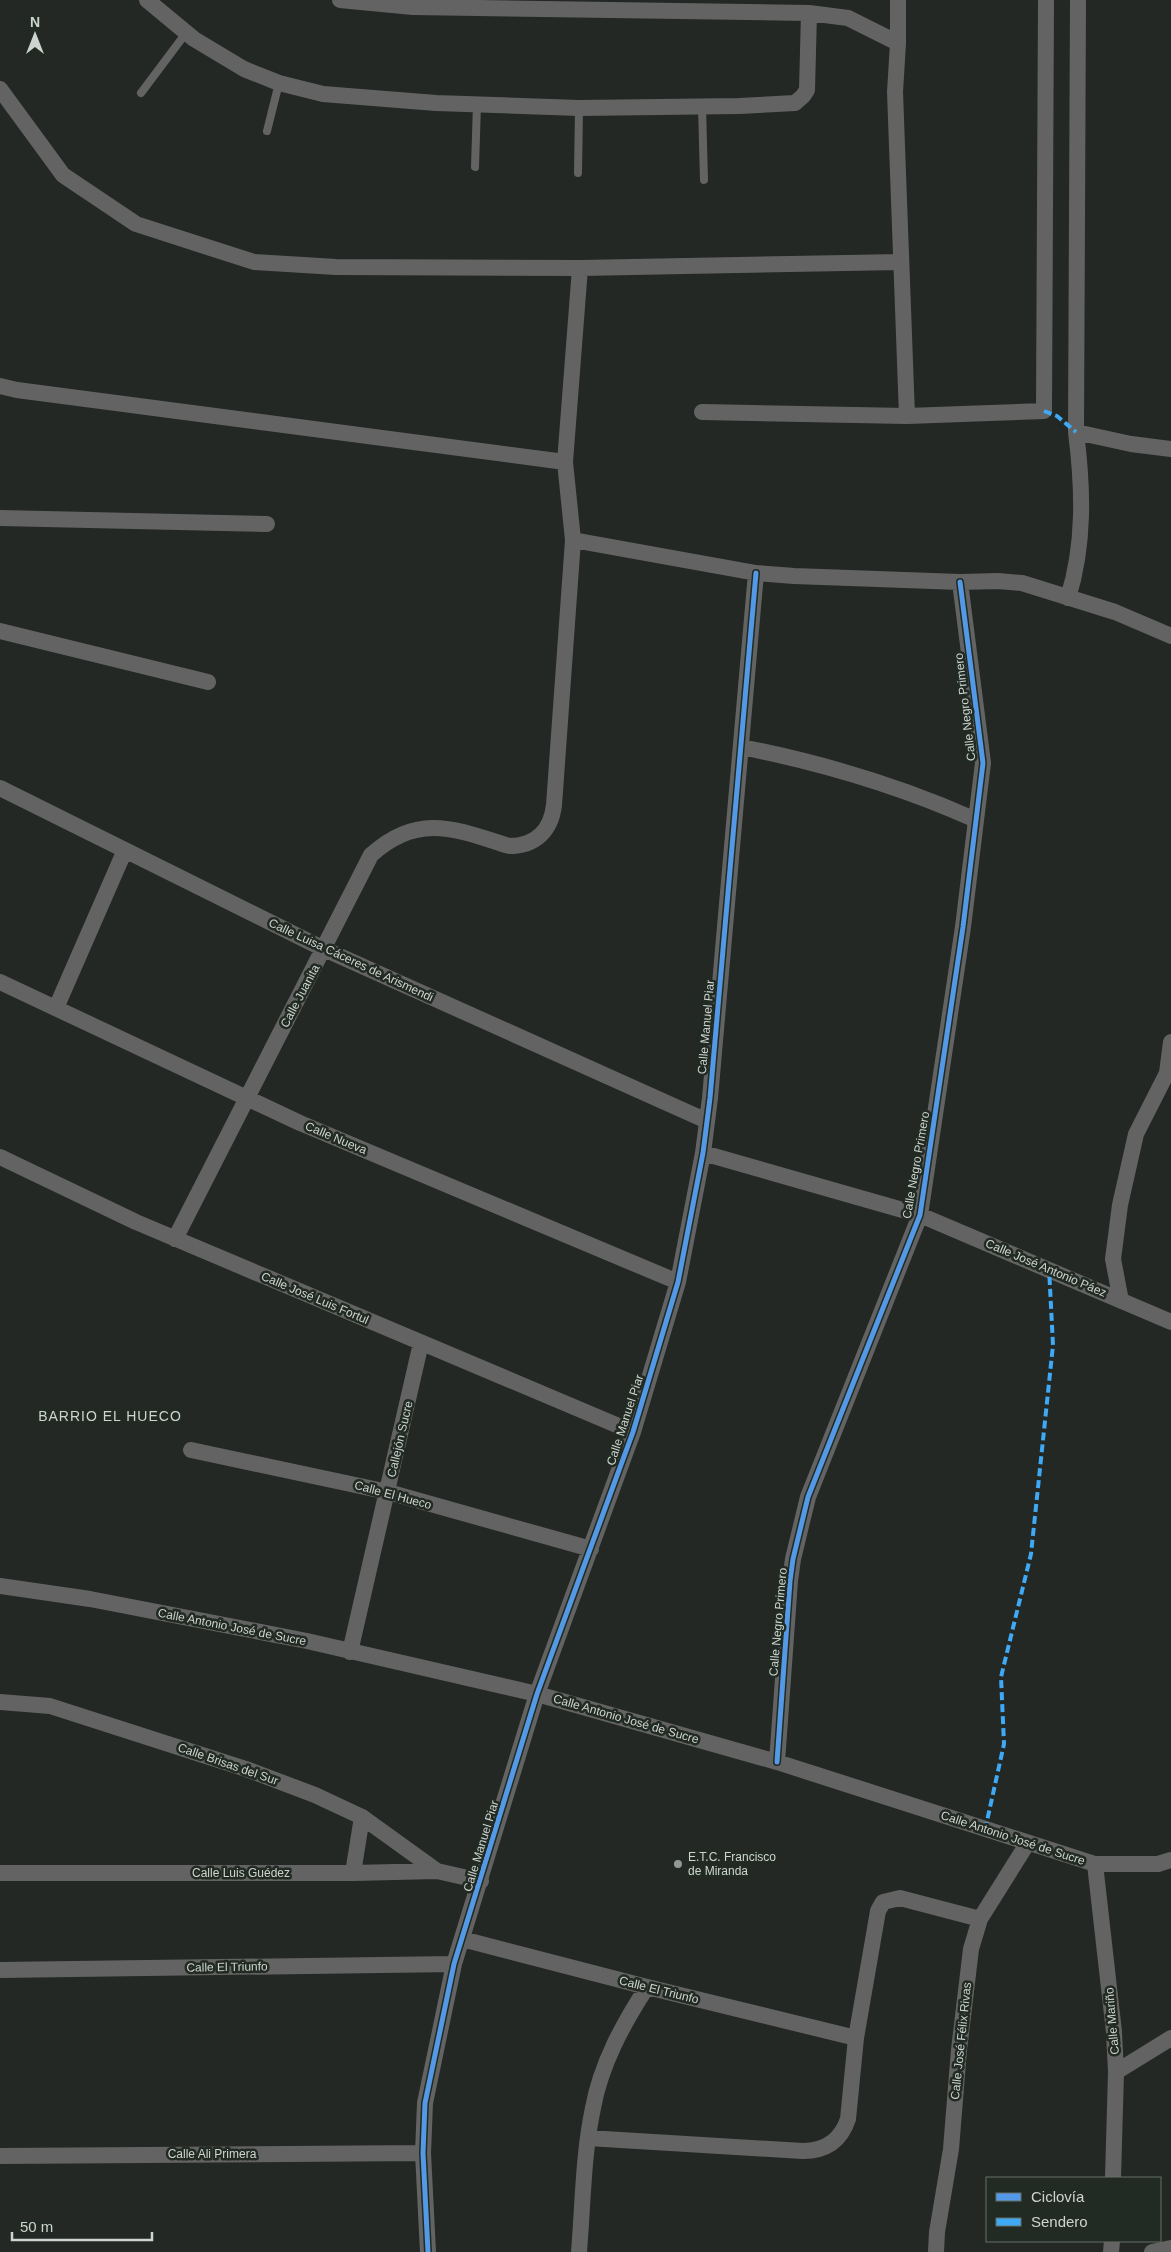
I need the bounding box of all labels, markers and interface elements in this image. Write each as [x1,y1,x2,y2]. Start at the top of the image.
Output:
north arrow [10,10,60,60]
text: N [30,14,40,30]
street label: Calle Negro Primero [951,652,979,762]
street label: Calle Luisa Cáceres de Arismendi [266,916,436,1004]
street label: Calle Juanita [278,962,323,1030]
street label: Calle Manuel Piar [695,979,717,1075]
street label: Calle Negro Primero [900,1110,932,1220]
street label: Calle Nueva [303,1119,369,1157]
street label: Calle José Antonio Páez [983,1236,1109,1300]
street label: Calle José Luis Fortul [259,1269,371,1327]
street label: Calle Manuel Piar [604,1373,646,1467]
street label: Callejón Sucre [384,1399,416,1479]
district label: BARRIO EL HUECO [38,1408,182,1424]
street label: Calle El Hueco [353,1478,433,1512]
street label: Calle Negro Primero [766,1567,790,1677]
street label: Calle Antonio José de Sucre [157,1606,308,1648]
street label: Calle Antonio José de Sucre [552,1691,701,1747]
street label: Calle Brisas del Sur [176,1740,280,1788]
street label: Calle Manuel Piar [460,1799,502,1893]
street label: Calle Antonio José de Sucre [939,1808,1087,1868]
place label: E.T.C. Francisco de Miranda [688,1850,776,1878]
marker: E.T.C. Francisco de Miranda [672,1858,684,1870]
street label: Calle Luis Guédez [192,1866,290,1880]
street label: Calle El Triunfo [186,1959,268,1975]
street label: Calle El Triunfo [618,1973,700,2007]
street label: Calle José Félix Rivas [948,1982,974,2100]
street label: Calle Mariño [1102,1987,1122,2055]
street label: Calle Ali Primera [168,2147,257,2161]
legend [986,2177,1161,2242]
text: Ciclovía [1031,2188,1085,2205]
scale bar [12,2210,152,2242]
text: Sendero [1031,2213,1088,2230]
text: 50 m [20,2218,53,2235]

